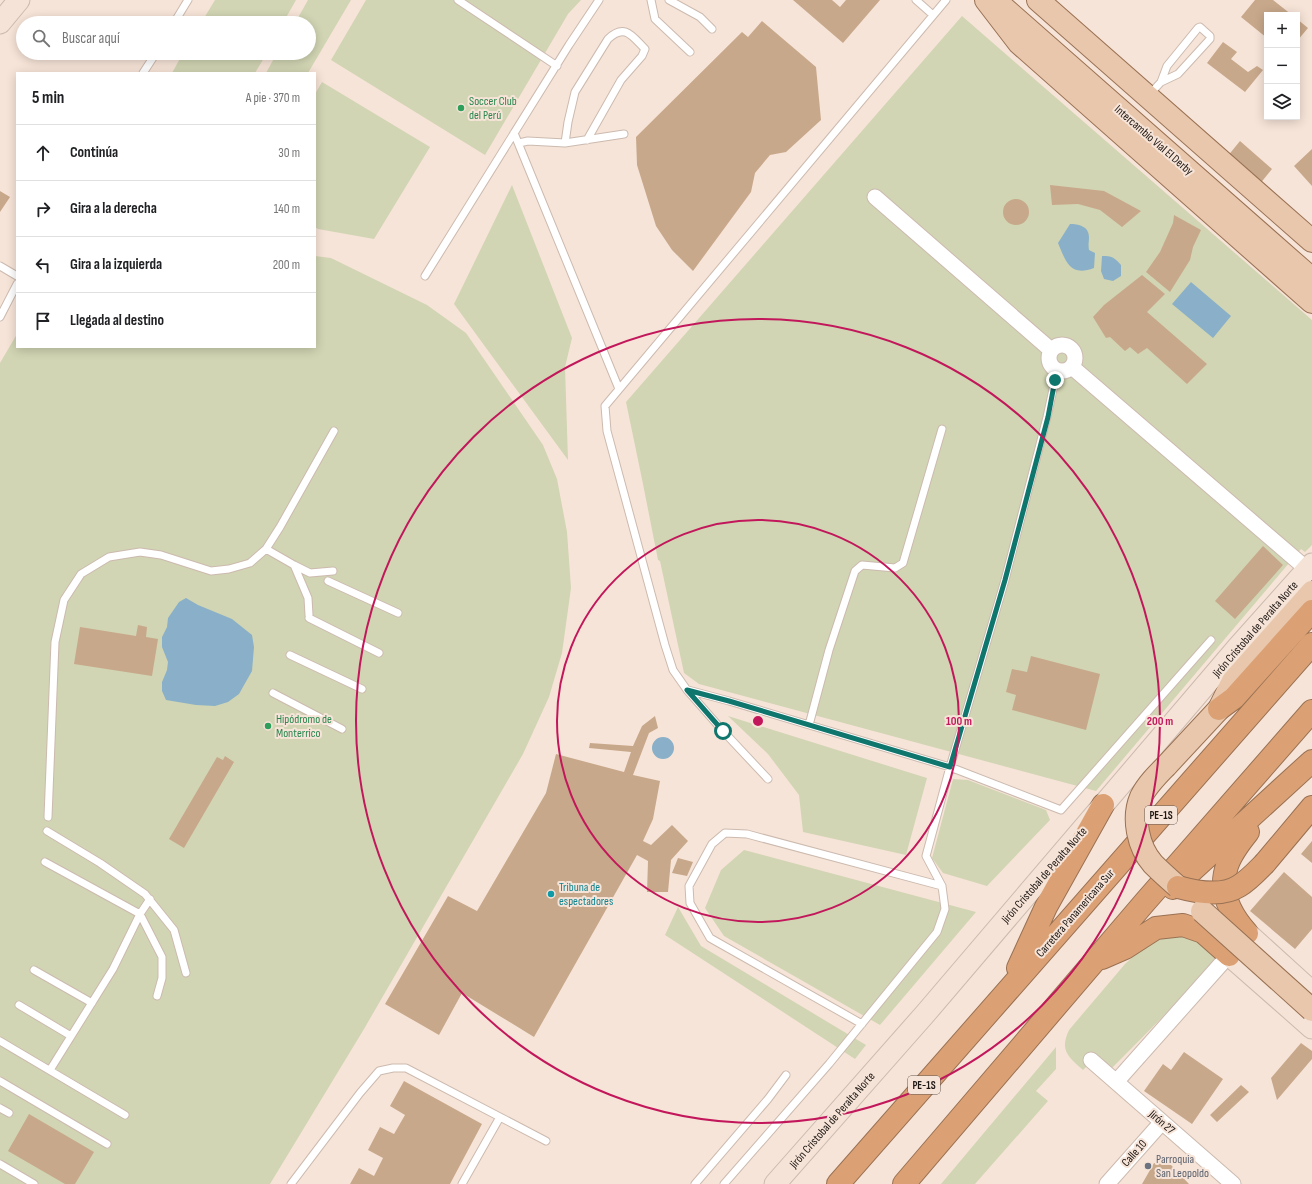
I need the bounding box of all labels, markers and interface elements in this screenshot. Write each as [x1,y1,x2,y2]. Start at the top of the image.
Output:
map controls [1264,12,1300,120]
button: + [1264,12,1300,48]
search box [16,16,316,60]
icon: search [30,27,52,49]
text: Buscar aquí [62,29,120,48]
button: − [1264,48,1300,84]
button: layers [1264,84,1300,120]
text: 5 min [32,88,64,108]
text: A pie · 370 m [246,90,300,106]
place label: Soccer Club del Perú [469,94,517,123]
street label: Intercambio Vial El Derby [1111,102,1196,179]
marker: Soccer Club del Perú [456,103,466,113]
icon: ahead [32,142,54,164]
text: Continúa [70,143,118,162]
text: 30 m [278,145,300,161]
icon: right [32,198,54,220]
text: Gira a la derecha [70,199,157,218]
text: 140 m [274,201,300,217]
icon: left [32,254,54,276]
text: Gira a la izquierda [70,255,162,274]
text: 200 m [273,257,300,273]
icon: arrive [32,310,54,332]
text: Llegada al destino [70,311,164,330]
route end [1046,371,1064,389]
street label: Jirón Cristobal de Peralta Norte [1209,578,1301,681]
place label: Hipódromo de Monterrico [276,712,332,741]
centre of rings [751,714,765,728]
text: 100 m [946,714,972,729]
text: 200 m [1147,714,1173,729]
marker: Hipódromo de Monterrico [263,721,273,731]
route start [714,722,732,740]
road number: PE-1S [1145,806,1177,824]
street label: Jirón Cristobal de Peralta Norte [998,824,1090,927]
street label: Carretera Panamericana Sur [1033,866,1118,960]
place label: Tribuna de espectadores [559,880,613,909]
marker: Tribuna de espectadores [546,889,556,899]
street label: Jirón Cristobal de Peralta Norte [786,1069,878,1172]
road number: PE-1S [908,1076,940,1094]
street label: Jirón 27 [1145,1106,1178,1138]
street label: Calle 10 [1119,1137,1150,1170]
place label: Parroquia San Leopoldo [1156,1152,1209,1181]
marker: Parroquia San Leopoldo [1143,1161,1153,1171]

